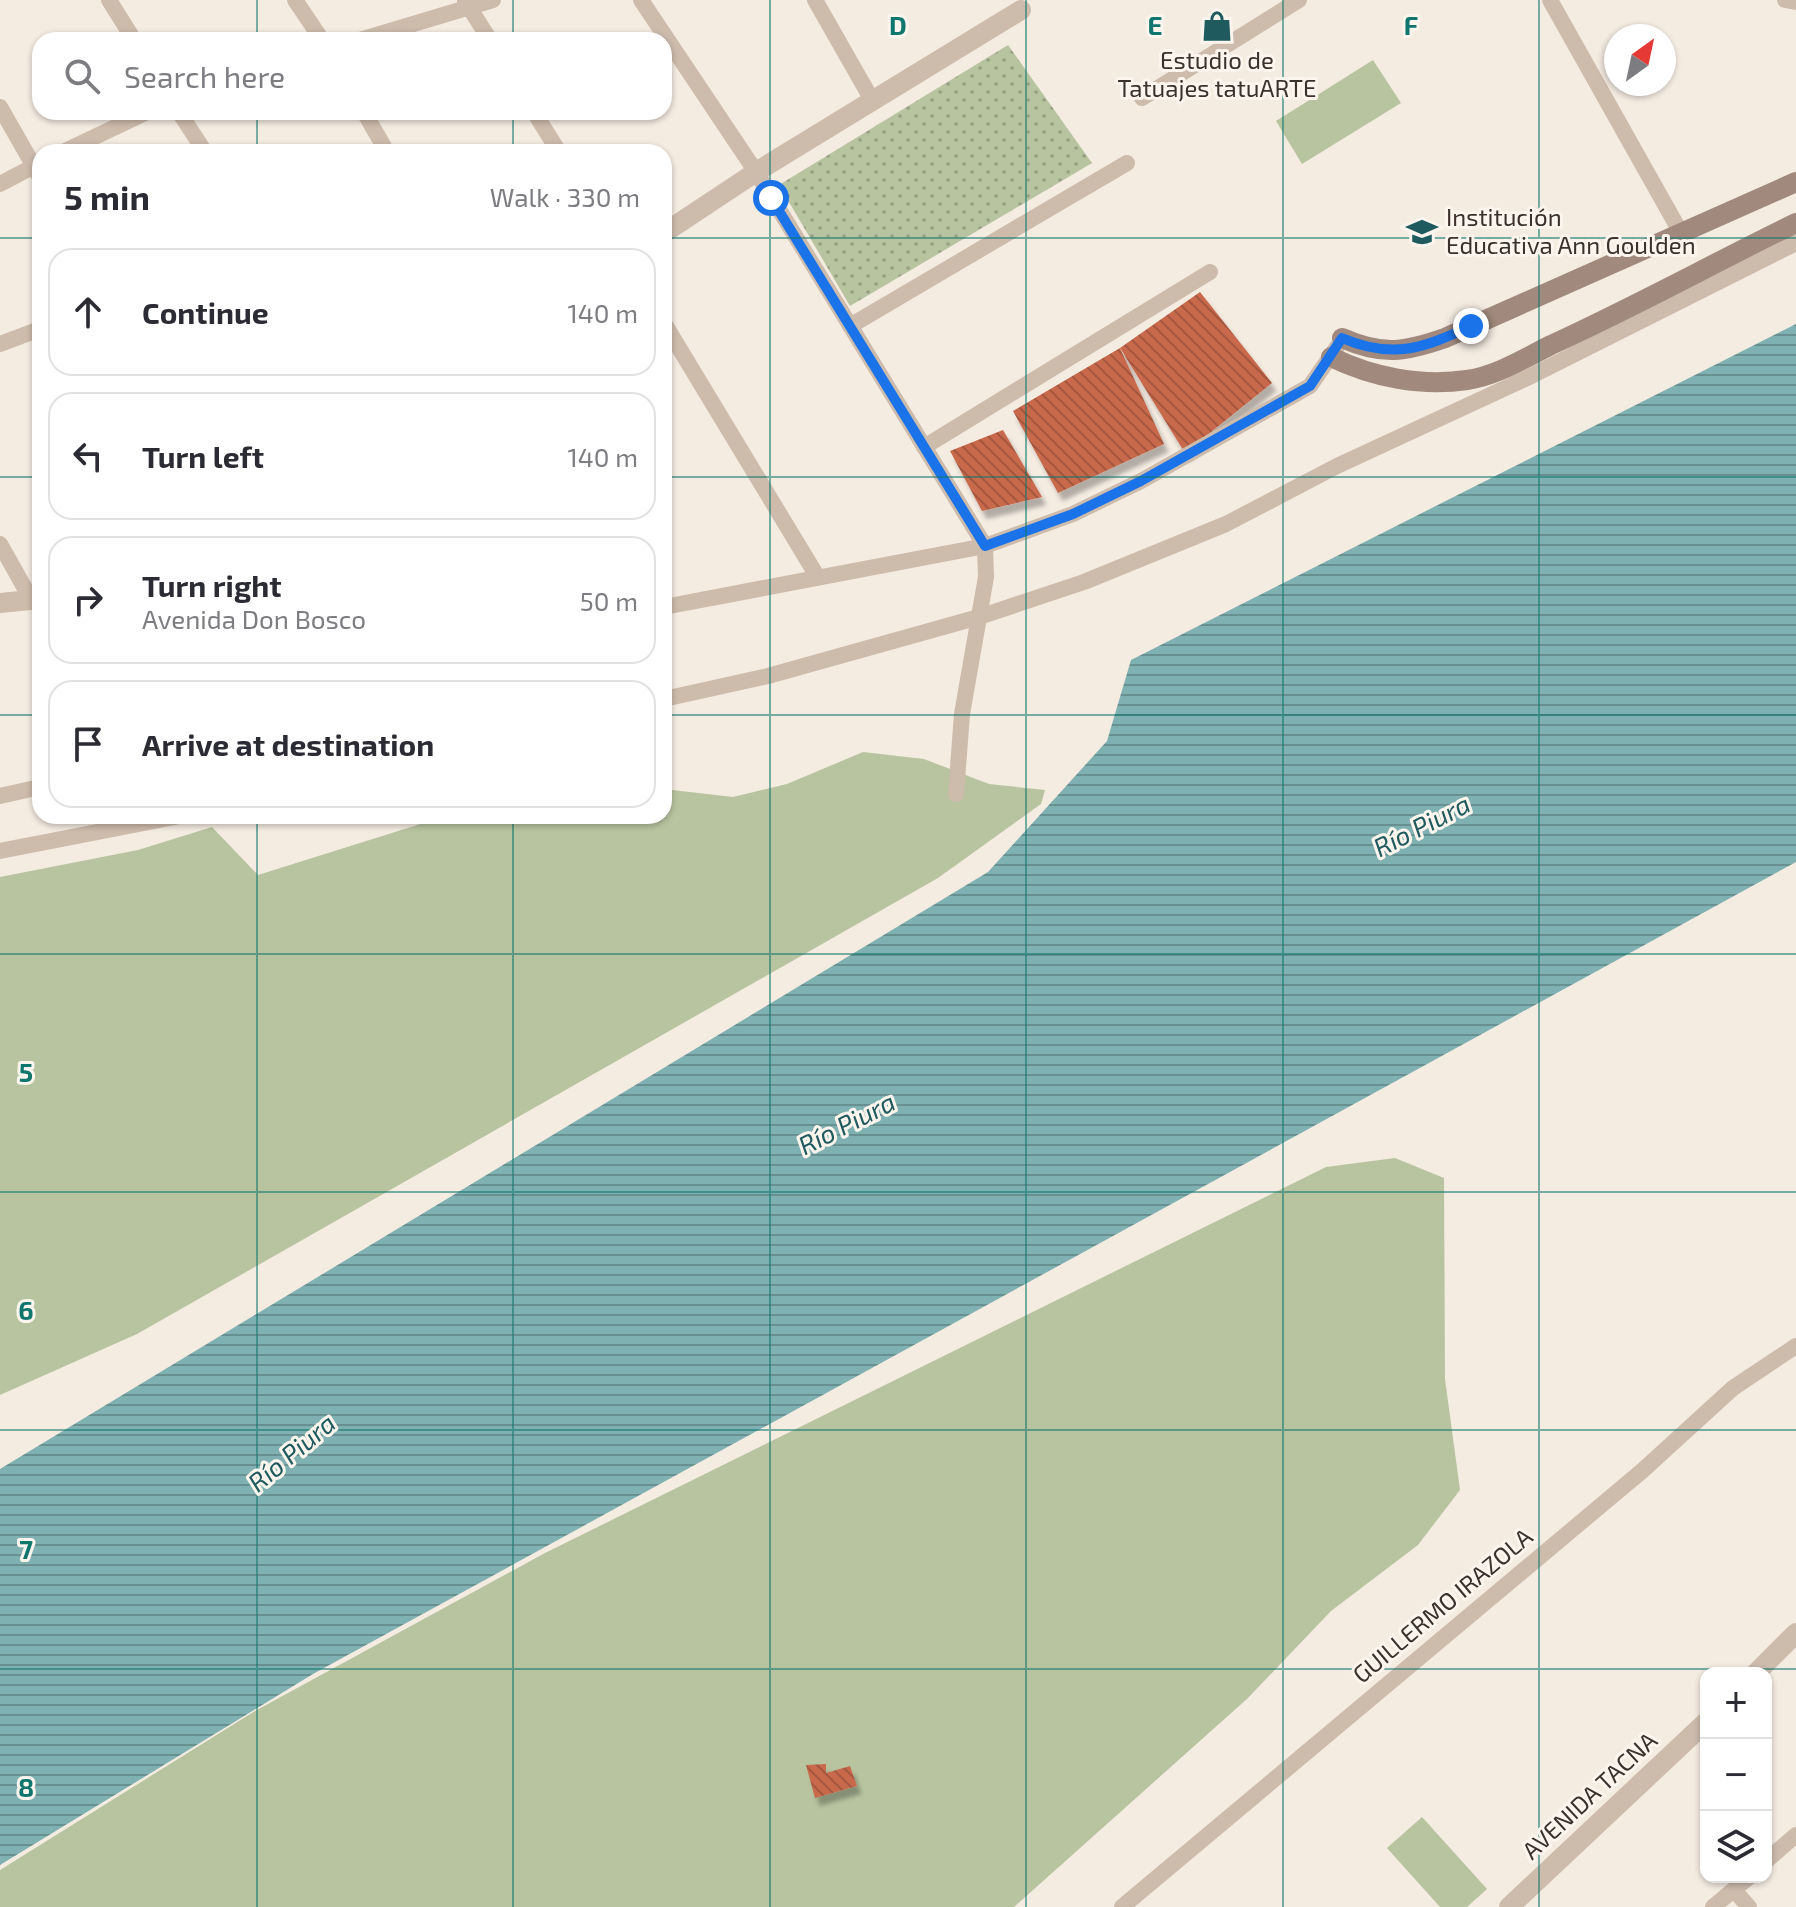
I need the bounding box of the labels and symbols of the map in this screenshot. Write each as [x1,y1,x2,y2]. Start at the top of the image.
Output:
text: D [889,9,907,40]
text: E [1147,9,1163,40]
shop icon: Estudio de Tatuajes tatuARTE [1200,9,1234,43]
text: F [1404,9,1418,40]
north arrow [1604,24,1676,96]
place label: Estudio de Tatuajes tatuARTE [1118,45,1316,102]
route start [753,180,789,216]
place label: Institución Educativa Ann Goulden [1446,202,1696,259]
school or university icon: Institución Educativa Ann Goulden [1405,215,1439,249]
route end [1453,308,1489,344]
water label: Río Piura [1368,787,1475,862]
text: 5 [19,1056,33,1087]
water label: Río Piura [793,1085,900,1160]
text: 6 [18,1294,34,1325]
water label: Río Piura [241,1406,341,1497]
street label: GUILLERMO IRAZOLA [1346,1521,1538,1688]
text: 7 [19,1533,33,1564]
street label: AVENIDA TACNA [1516,1725,1662,1865]
text: 8 [18,1771,34,1802]

